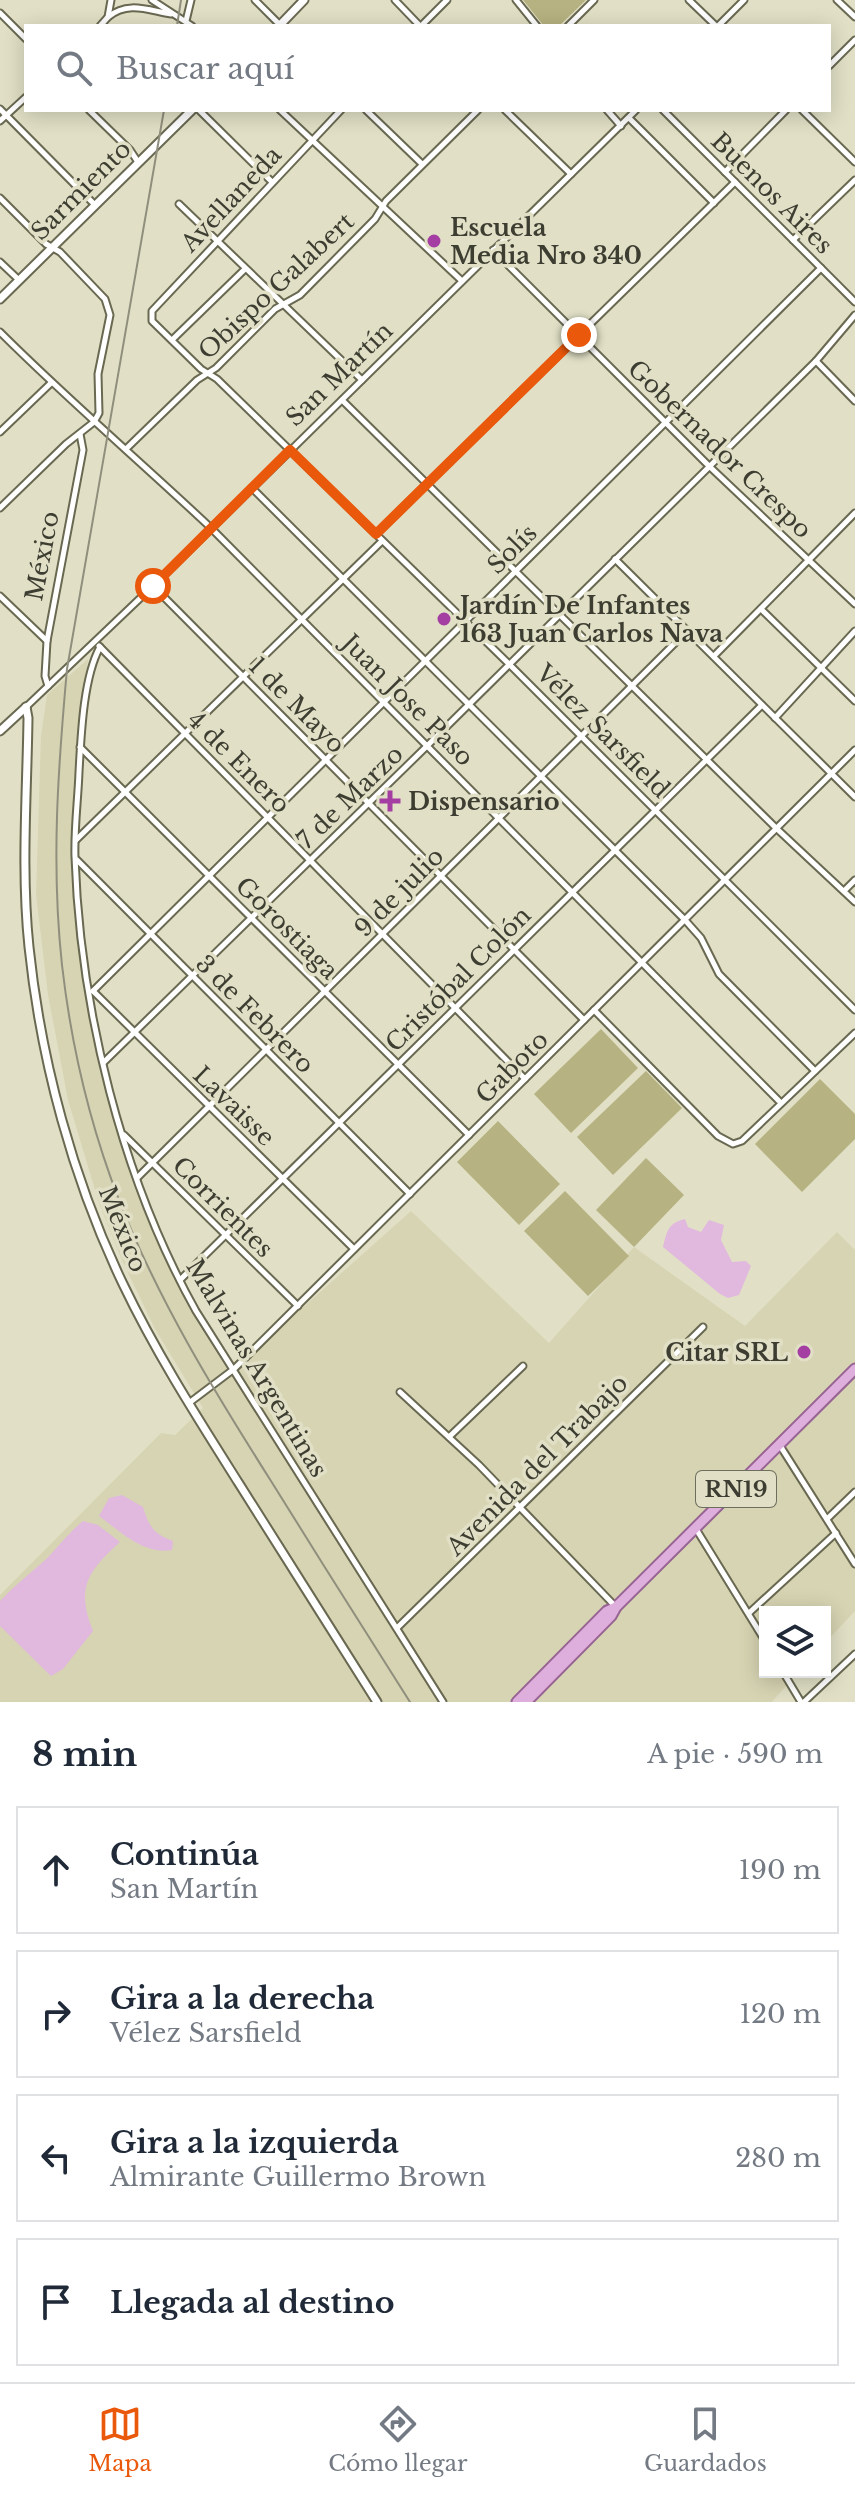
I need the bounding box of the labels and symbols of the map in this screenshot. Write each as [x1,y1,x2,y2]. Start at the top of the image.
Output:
street label: Buenos Aires [705,126,839,260]
street label: Sarmiento [25,134,137,246]
street label: Avellaneda [174,140,288,259]
street label: Obispo Galabert [192,207,360,365]
place label: Escuela Media Nro 340 [450,213,642,270]
marker: Escuela Media Nro 340 [425,232,443,250]
street label: San Martín [280,316,398,432]
route end [561,317,597,353]
street label: Gobernador Crespo [622,354,818,544]
street label: México [19,509,65,603]
street label: Solís [481,518,543,580]
route start [135,568,171,604]
place label: Jardín De Infantes 163 Juan Carlos Nava [455,591,723,648]
marker: Jardín De Infantes 163 Juan Carlos Nava [435,610,453,628]
street label: Juan Jose Paso [334,626,480,772]
street label: 1 de Mayo [243,651,351,759]
street label: Vélez Sarsfield [530,658,676,804]
street label: 4 de Enero [182,705,296,819]
street label: 7 de Marzo [291,739,409,855]
place label: Dispensario [408,787,560,816]
marker: Dispensario [379,790,401,812]
street label: 9 de julio [348,841,450,943]
street label: Gorostiaga [230,871,345,986]
street label: Cristóbal Colón [379,900,537,1058]
street label: 3 de Febrero [190,949,320,1079]
street label: Gaboto [470,1025,554,1109]
street label: Lavaisse [187,1060,281,1152]
street label: Corrientes [167,1151,279,1263]
street label: México [93,1182,153,1276]
street label: Malvinas Argentinas [180,1254,334,1482]
place label: Citar SRL [665,1338,788,1367]
marker: Citar SRL [795,1343,813,1361]
street label: Avenida del Trabajo [440,1368,634,1562]
road number: RN19 [696,1471,776,1507]

